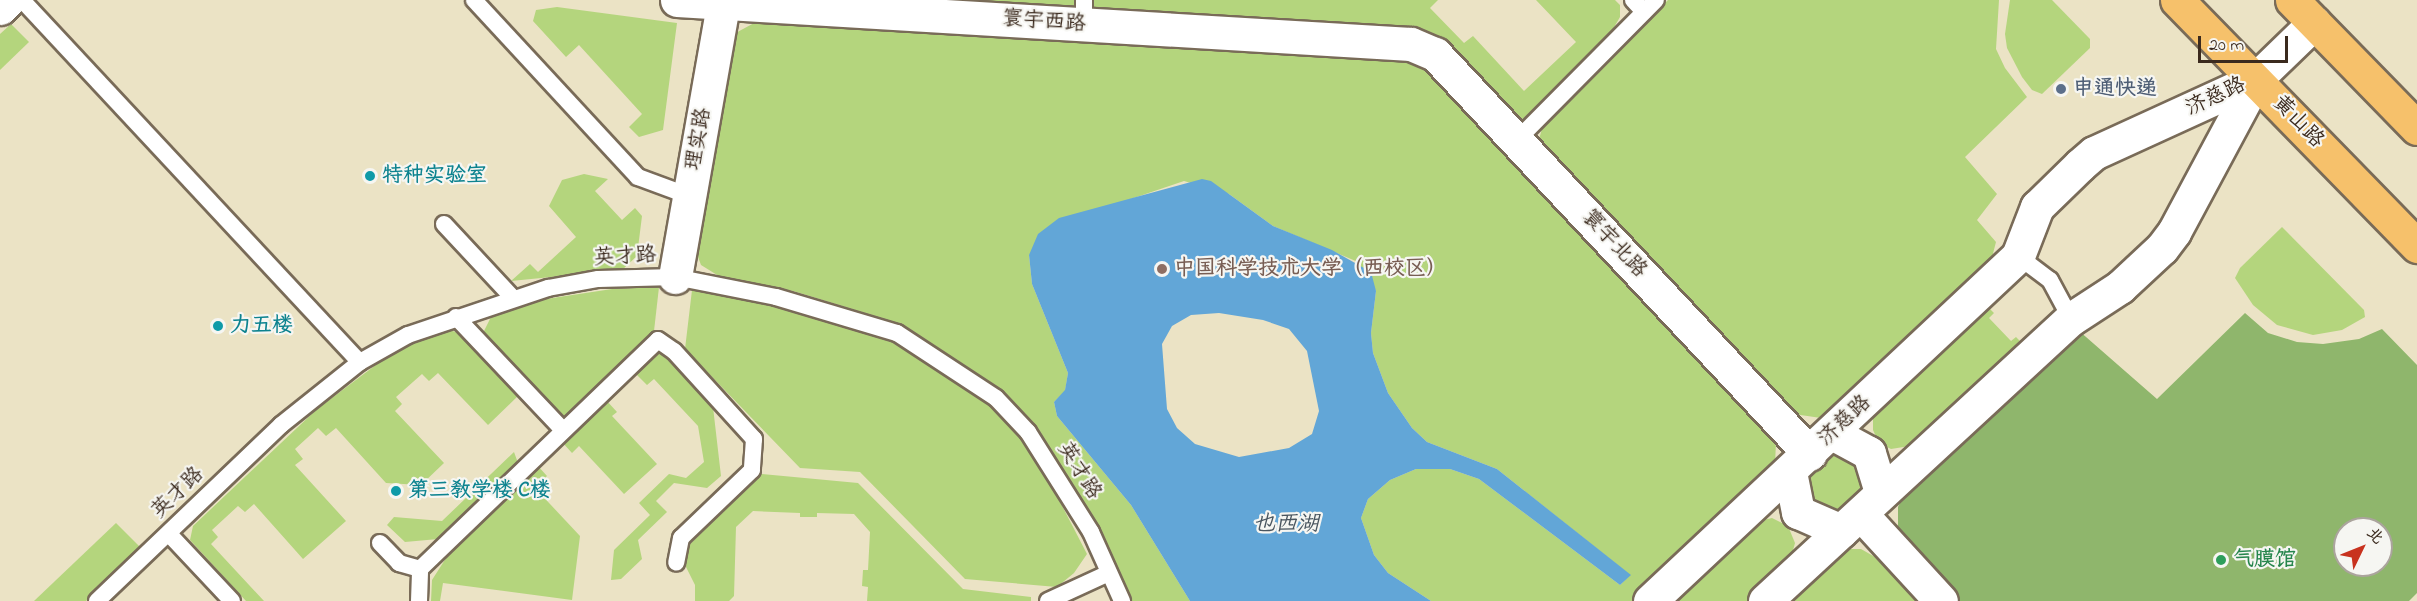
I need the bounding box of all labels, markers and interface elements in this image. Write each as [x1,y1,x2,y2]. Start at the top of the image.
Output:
street label: 寰宇西路 [1001,7,1087,37]
scale bar [2201,24,2291,62]
text: 20 m [2209,33,2244,59]
street label: 济慈路 [2182,72,2250,122]
place label: 申通快递 [2073,76,2157,102]
marker: 申通快递 [2054,82,2068,96]
street label: 黄山路 [2267,91,2329,153]
street label: 理实路 [681,106,717,172]
place label: 特种实验室 [382,163,487,189]
marker: 特种实验室 [363,169,377,183]
street label: 寰宇北路 [1576,205,1652,283]
street label: 英才路 [593,243,657,271]
place label: 中国科学技术大学（西校区） [1174,256,1447,282]
marker: 中国科学技术大学（西校区） [1155,262,1169,276]
place label: 力五楼 [230,313,293,339]
marker: 力五楼 [211,319,225,333]
street label: 济慈路 [1813,390,1877,452]
street label: 英才路 [1052,438,1106,504]
street label: 英才路 [147,462,209,524]
place label: 第三教学楼 C楼 [408,478,551,504]
marker: 第三教学楼 C楼 [389,484,403,498]
water label: 也西湖 [1253,513,1319,539]
north arrow [2333,517,2393,577]
text: 北 [2360,522,2389,550]
place label: 气膜馆 [2233,547,2296,573]
marker: 气膜馆 [2214,553,2228,567]

